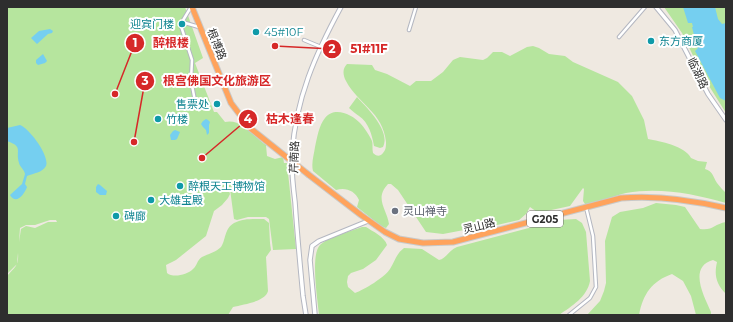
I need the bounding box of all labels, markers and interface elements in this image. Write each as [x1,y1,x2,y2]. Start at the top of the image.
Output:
place label: 迎宾门楼 [130,17,174,31]
marker: 迎宾门楼 [177,19,187,29]
place label: 45#10F [264,25,303,39]
street label: 根博路 [204,26,230,62]
marker: 45#10F [251,27,261,37]
callout: 醉根楼 [125,31,197,55]
place label: 东方商厦 [659,34,703,48]
text: 1 [133,35,137,50]
text: 醉根楼 [153,35,189,50]
marker: 东方商厦 [646,36,656,46]
callout: 51#11F [322,37,395,61]
text: 2 [328,41,336,56]
text: 51#11F [350,41,388,56]
street label: 临湖路 [684,55,712,91]
callout: 根宫佛国文化旅游区 [135,69,279,93]
text: 3 [140,73,149,88]
text: 根宫佛国文化旅游区 [163,73,271,88]
place label: 售票处 [176,97,209,111]
marker: 售票处 [212,99,222,109]
callout: 枯木逢春 [238,107,322,131]
text: 4 [244,111,253,126]
text: 枯木逢春 [266,111,314,126]
place label: 竹楼 [166,112,188,126]
marker: 竹楼 [153,114,163,124]
street label: 芹南路 [286,140,302,174]
place label: 醉根天工博物馆 [188,179,265,193]
marker: 醉根天工博物馆 [175,181,185,191]
place label: 大雄宝殿 [159,193,203,207]
marker: 大雄宝殿 [146,195,156,205]
place label: 灵山禅寺 [403,204,447,218]
marker: 灵山禅寺 [390,206,400,216]
place label: 碑廊 [124,209,146,223]
marker: 碑廊 [111,211,121,221]
road number: G205 [527,211,563,227]
street label: 灵山路 [461,215,497,237]

